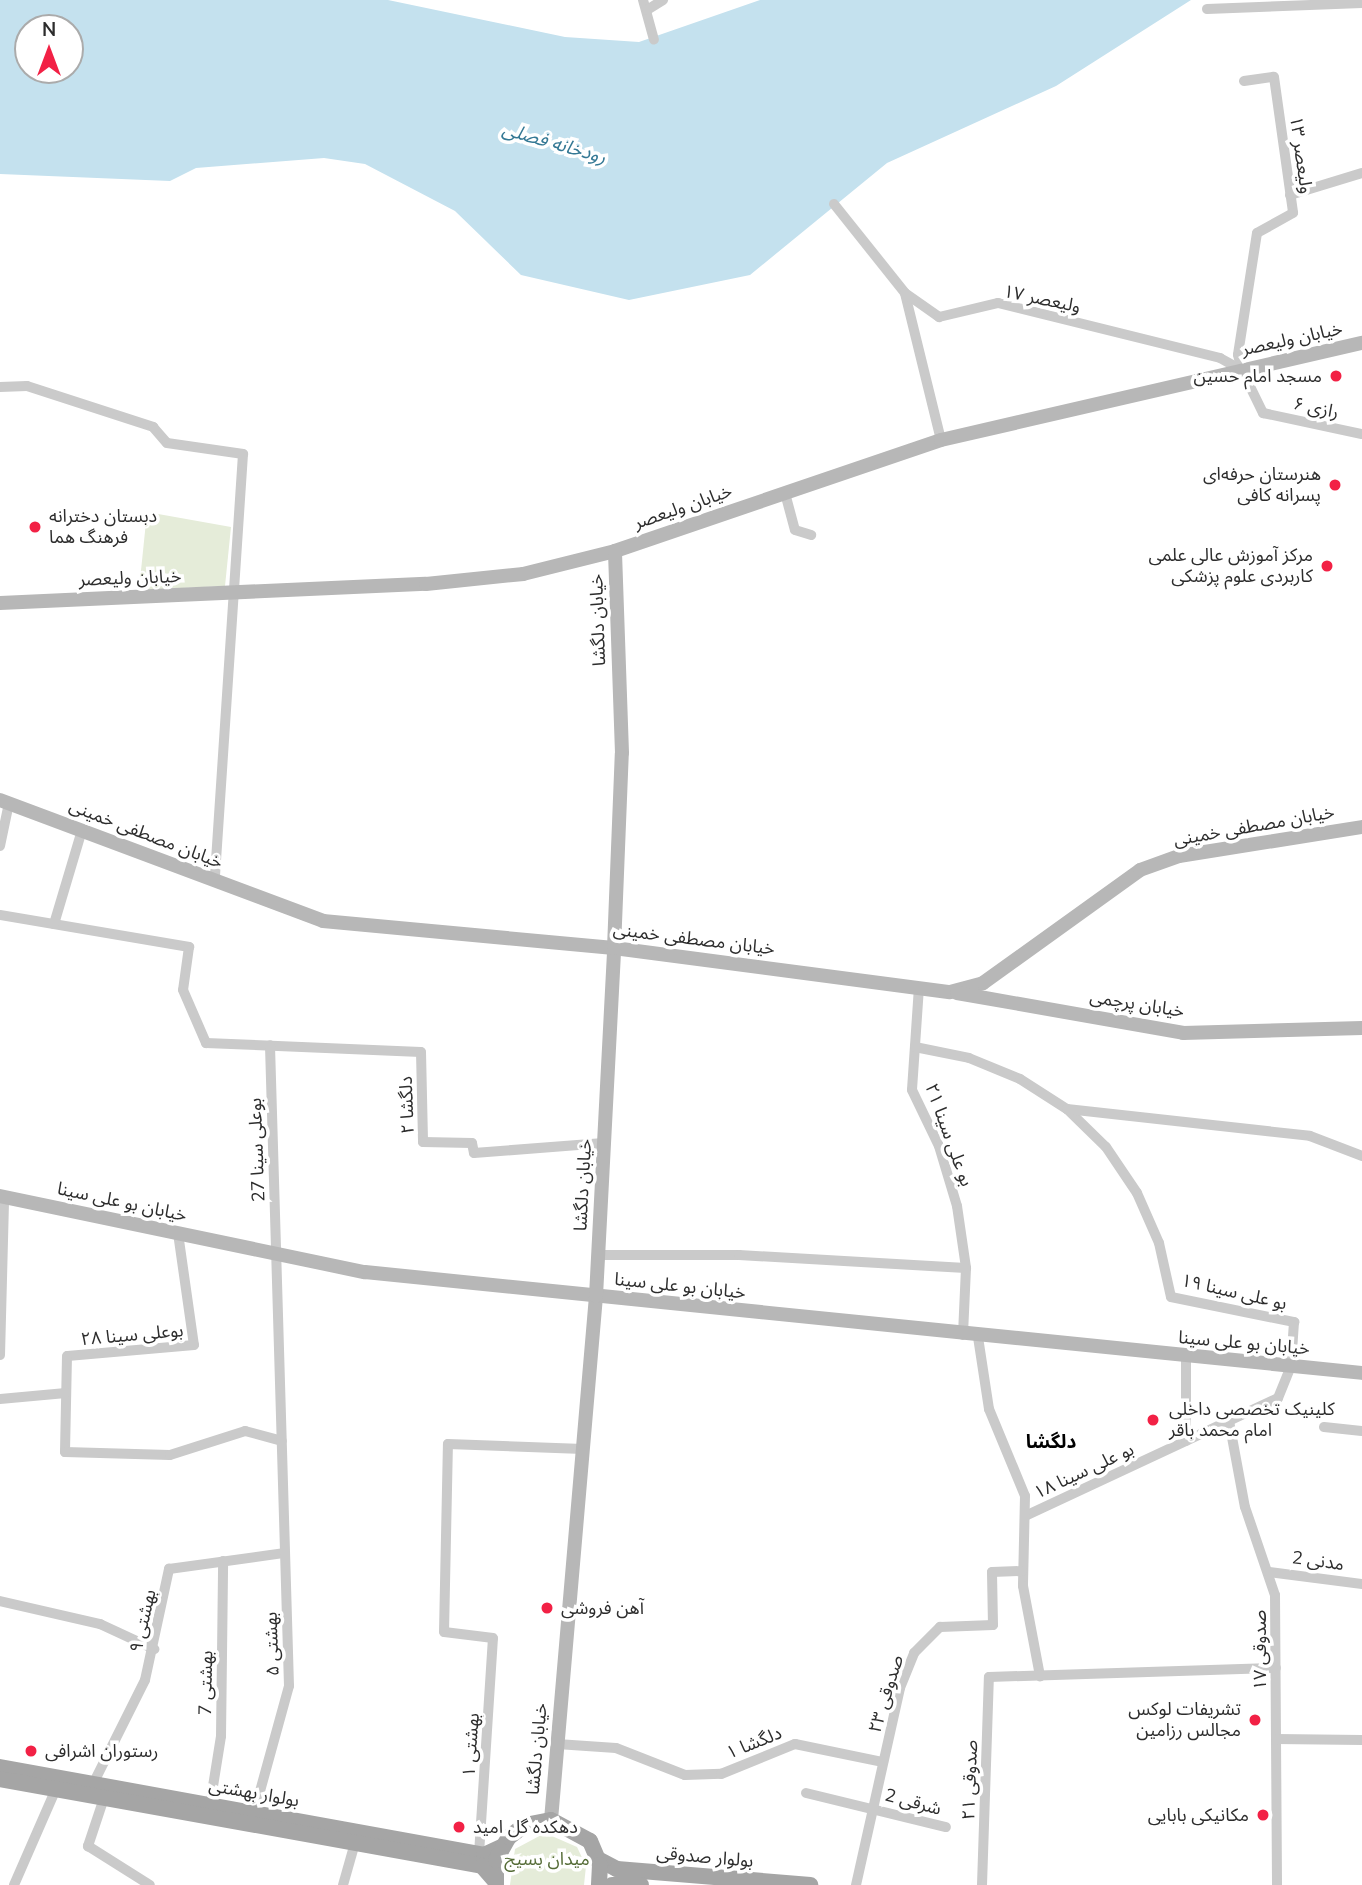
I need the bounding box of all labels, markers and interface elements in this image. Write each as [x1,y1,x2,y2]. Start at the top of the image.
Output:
north arrow [14,14,84,84]
text: N [42,17,56,43]
street label: ولیعصر ۱۳ [1285,115,1317,195]
water label: رودخانه فصلی [500,118,608,170]
street label: ولیعصر ۱۷ [1001,280,1083,318]
street label: خیابان ولیعصر [1240,318,1344,360]
place label: مسجد امام حسین [1194,365,1322,387]
marker: مسجد امام حسین [1328,368,1344,384]
street label: رازی ۶ [1291,393,1341,423]
place label: هنرستان حرفه‌ای پسرانه کافی [1203,464,1321,506]
marker: هنرستان حرفه‌ای پسرانه کافی [1327,477,1343,493]
street label: خیابان ولیعصر [631,480,735,534]
place label: دبستان دخترانه فرهنگ هما [49,506,157,548]
marker: دبستان دخترانه فرهنگ هما [27,519,43,535]
place label: مرکز آموزش عالی علمی کاربردی علوم پزشکی [1148,545,1313,588]
marker: مرکز آموزش عالی علمی کاربردی علوم پزشکی [1319,558,1335,574]
street label: خیابان ولیعصر [78,565,182,591]
street label: خیابان دلگشا [586,573,610,667]
street label: خیابان مصطفی خمینی [66,795,226,873]
street label: خیابان مصطفی خمینی [1172,801,1336,851]
street label: خیابان مصطفی خمینی [612,918,776,960]
street label: خیابان پرچمی [1088,986,1186,1022]
street label: دلگشا ۲ [395,1076,419,1134]
street label: بو علی سینا ۲۱ [920,1081,978,1189]
street label: بوعلی سینا 27 [244,1098,270,1202]
street label: خیابان دلگشا [570,1138,596,1232]
street label: خیابان بو علی سینا [55,1178,189,1226]
street label: خیابان بو علی سینا [613,1268,747,1304]
street label: بو علی سینا ۱۹ [1179,1269,1289,1315]
street label: بوعلی سینا ۲۸ [80,1320,184,1350]
street label: خیابان بو علی سینا [1177,1326,1311,1360]
place label: کلینیک تخصصی داخلی امام محمد باقر [1169,1399,1335,1442]
marker: کلینیک تخصصی داخلی امام محمد باقر [1143,1410,1163,1430]
district label: دلگشا [1026,1432,1076,1454]
street label: بو علی سینا ۱۸ [1031,1438,1137,1504]
street label: مدنی 2 [1290,1547,1346,1575]
street label: بهشتی ۹ [125,1587,161,1655]
place label: آهن فروشی [561,1597,644,1619]
marker: آهن فروشی [539,1600,555,1616]
street label: صدوقی ۱۷ [1249,1610,1271,1690]
street label: بهشتی ۵ [260,1612,284,1676]
street label: بهشتی 7 [195,1650,217,1716]
street label: صدوقی ۲۳ [864,1652,908,1736]
place label: تشریفات لوکس مجالس رزامین [1128,1699,1241,1742]
street label: خیابان دلگشا [522,1702,552,1796]
street label: بهشتی ۱ [458,1712,484,1778]
marker: تشریفات لوکس مجالس رزامین [1247,1712,1263,1728]
street label: دلگشا ۱ [723,1722,785,1764]
street label: صدوقی ۲۱ [958,1739,982,1821]
place label: رستوران اشرافی [45,1740,158,1762]
marker: رستوران اشرافی [23,1743,39,1759]
street label: بولوار بهشتی [207,1774,301,1812]
street label: شرقی 2 [882,1784,944,1820]
place label: مکانیکی بابایی [1148,1804,1249,1826]
marker: مکانیکی بابایی [1255,1807,1271,1823]
place label: دهکده گل امید [473,1816,578,1838]
marker: دهکده گل امید [451,1819,467,1835]
street label: بولوار صدوقی [656,1842,754,1872]
park label: میدان بسیج [504,1848,590,1870]

